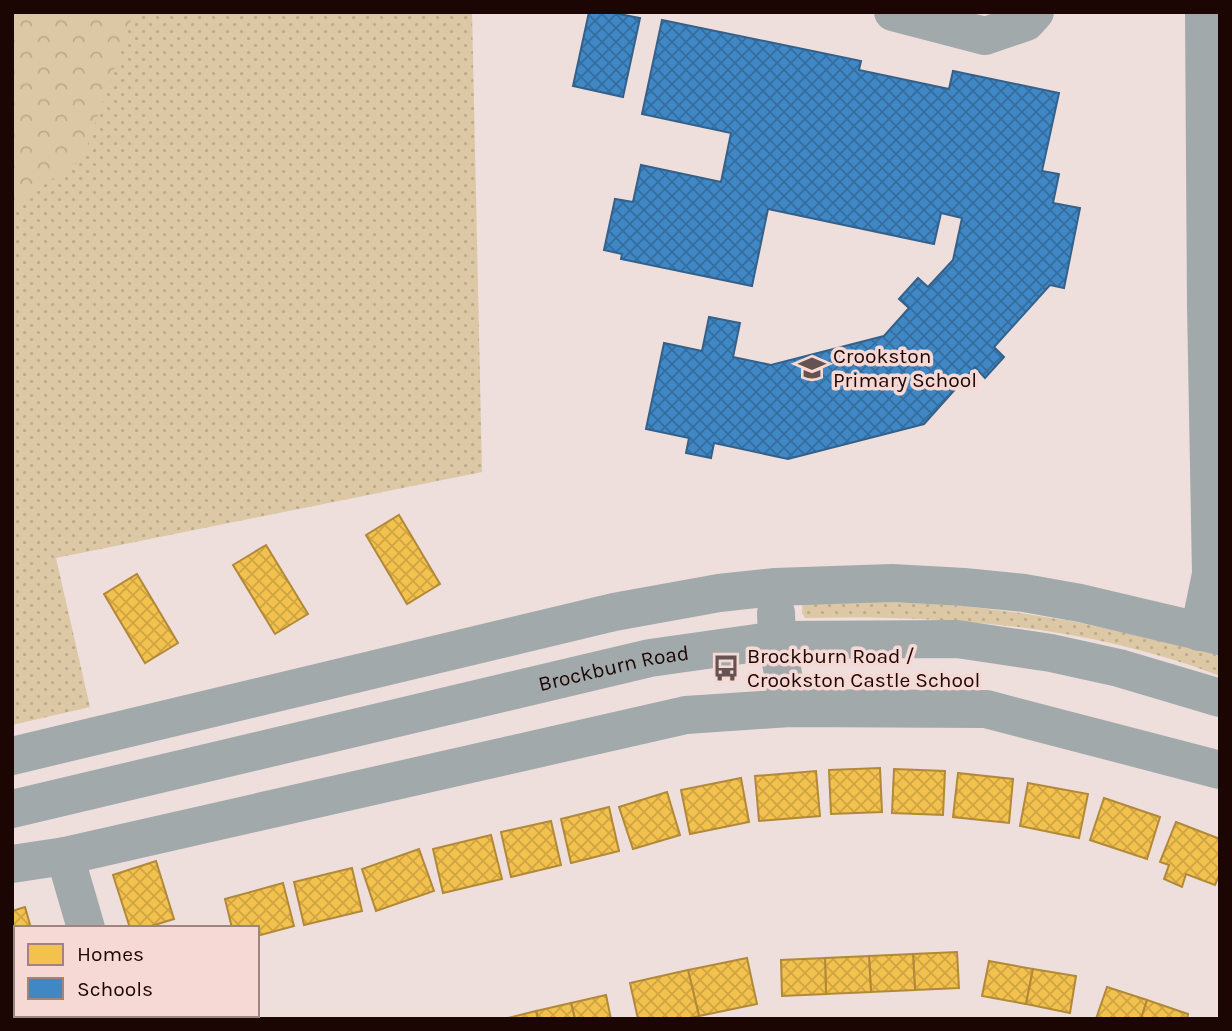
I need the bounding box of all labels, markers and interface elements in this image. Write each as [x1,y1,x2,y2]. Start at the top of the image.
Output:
place label: Crookston Primary School [833,344,977,392]
school or university icon: Crookston Primary School [797,353,827,383]
street label: Brockburn Road [536,641,690,696]
place label: Brockburn Road / Crookston Castle School [747,644,980,692]
bus stop icon: Brockburn Road / Crookston Castle School [711,653,741,683]
legend [14,926,259,1017]
text: Homes [77,942,144,966]
text: Schools [77,977,153,1001]

